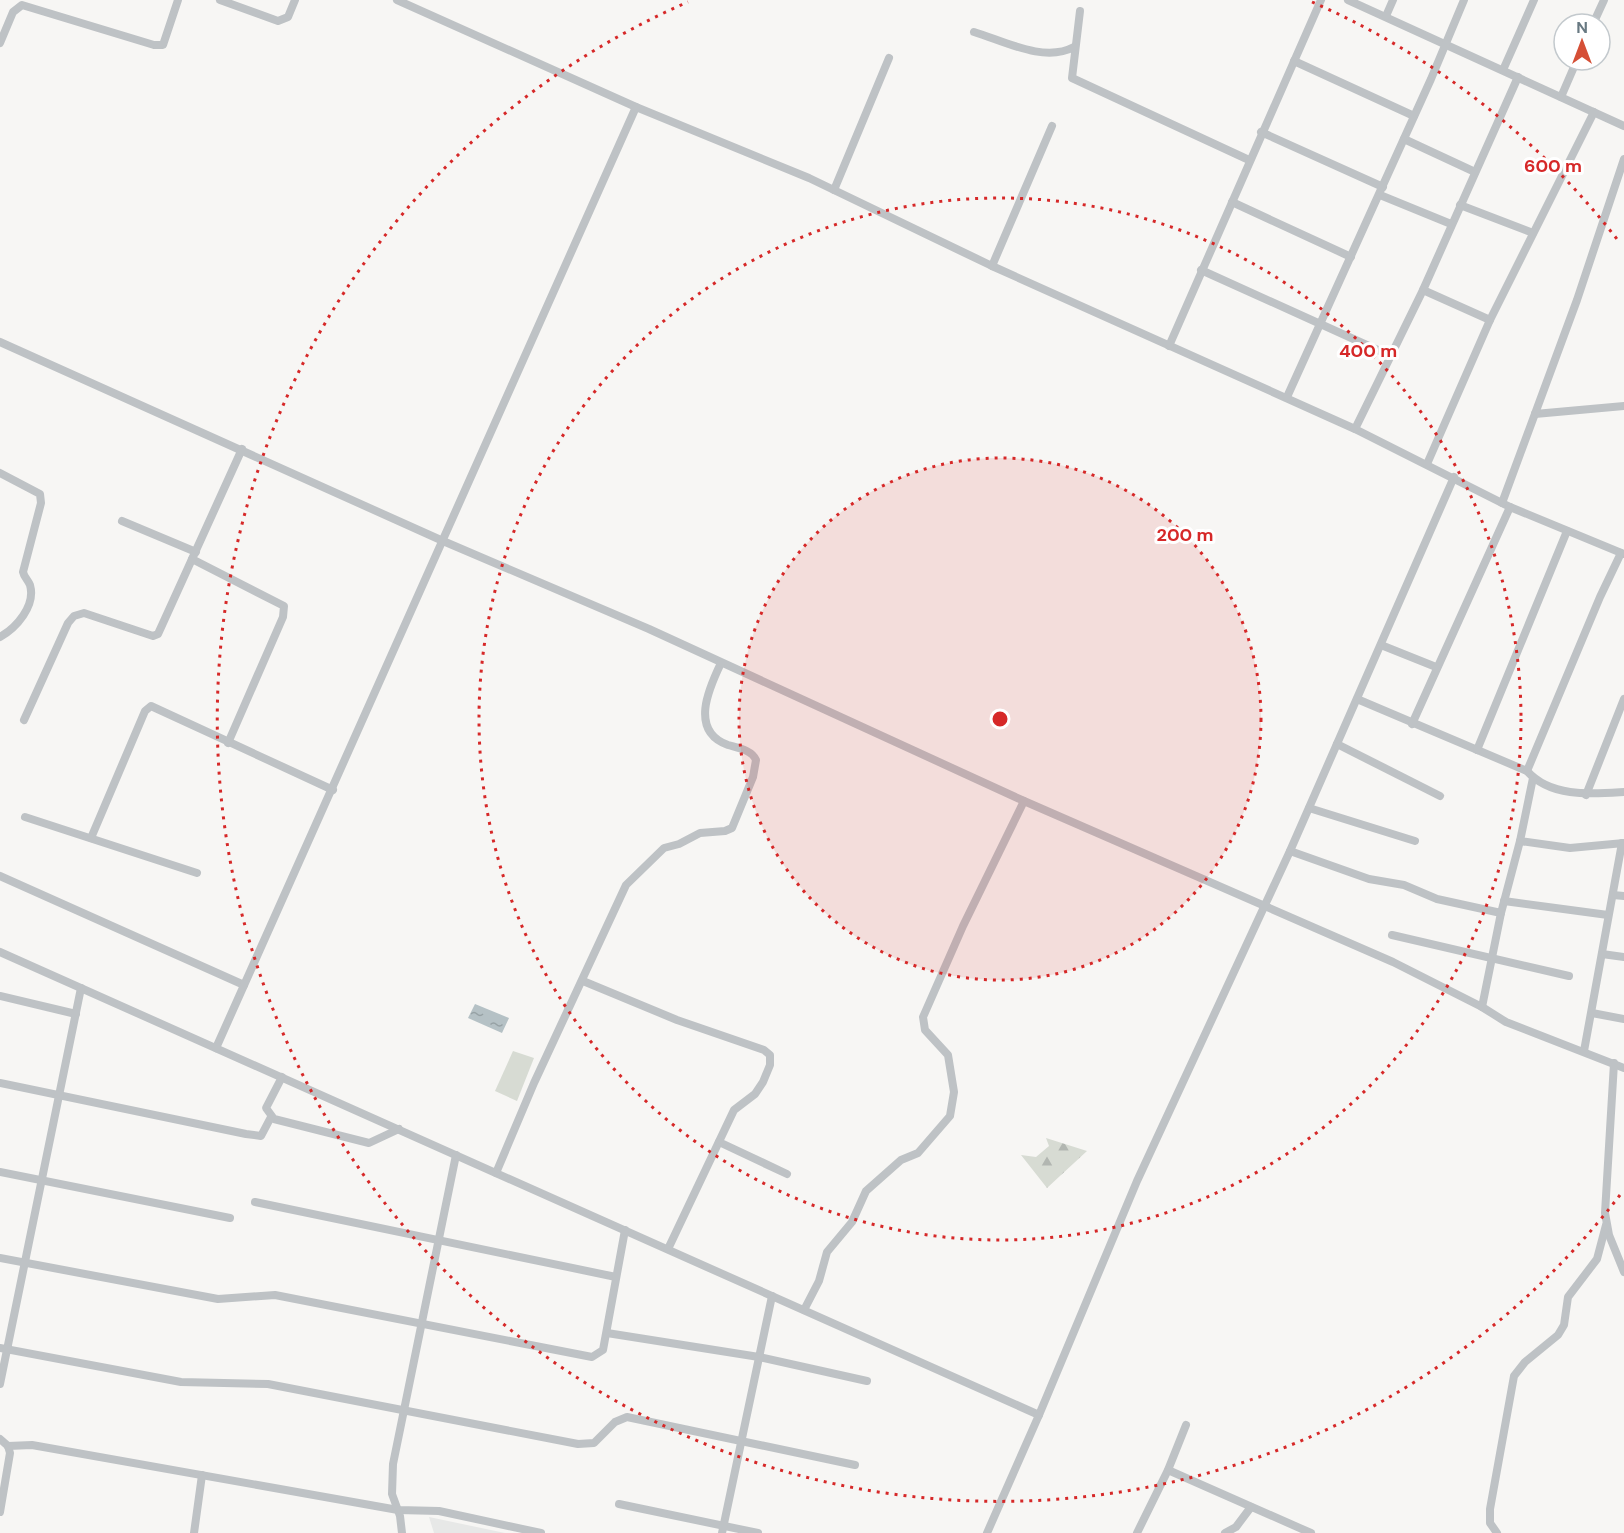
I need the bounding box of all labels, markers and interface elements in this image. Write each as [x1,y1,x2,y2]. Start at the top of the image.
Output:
north arrow [1552,12,1612,72]
text: N [1576,17,1588,38]
text: 600 m [1524,154,1582,178]
text: 400 m [1339,339,1397,363]
text: 200 m [1157,523,1213,547]
centre of rings [990,709,1010,729]

